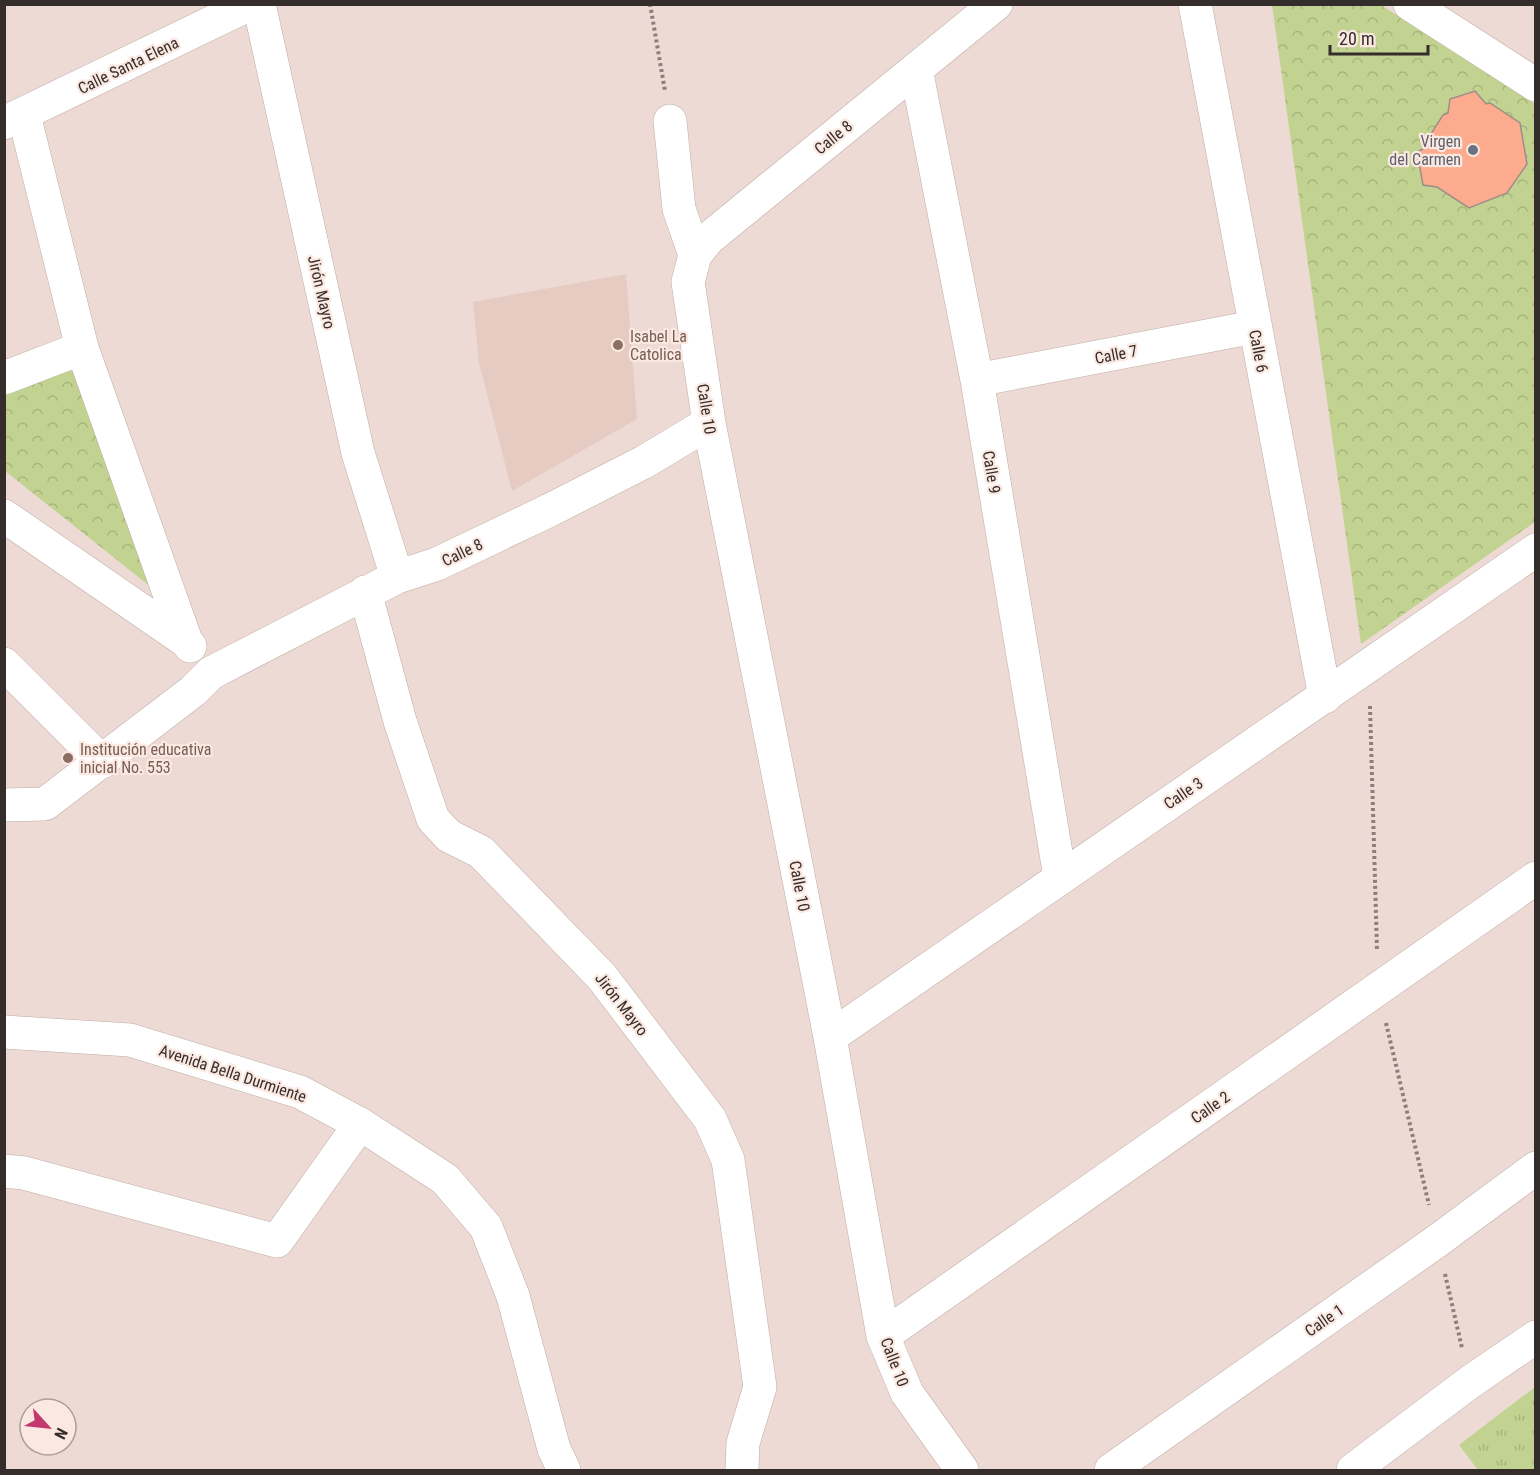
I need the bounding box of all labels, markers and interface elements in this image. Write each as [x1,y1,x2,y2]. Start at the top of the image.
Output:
scale bar [1330,18,1428,56]
text: 20 m [1339,28,1374,49]
street label: Calle Santa Elena [75,33,182,98]
street label: Calle 8 [811,116,856,158]
place label: Virgen del Carmen [1389,132,1461,169]
marker: Virgen del Carmen [1466,143,1480,157]
street label: Jirón Mayro [304,254,339,331]
place label: Isabel La Catolica [630,327,687,364]
street label: Calle 6 [1245,328,1272,374]
marker: Isabel La Catolica [611,338,625,352]
street label: Calle 7 [1093,341,1139,368]
street label: Calle 10 [693,382,720,436]
street label: Calle 9 [979,449,1004,495]
street label: Calle 8 [439,534,486,570]
place label: Institución educativa inicial No. 553 [80,740,211,777]
marker: Institución educativa inicial No. 553 [61,751,75,765]
street label: Calle 3 [1160,773,1206,813]
street label: Calle 10 [785,859,814,913]
street label: Jirón Mayro [591,969,652,1040]
street label: Avenida Bella Durmiente [157,1041,309,1106]
street label: Calle 2 [1187,1087,1233,1128]
street label: Calle 1 [1301,1300,1347,1341]
street label: Calle 10 [877,1335,913,1389]
north arrow [18,1397,78,1457]
text: N [50,1425,72,1442]

